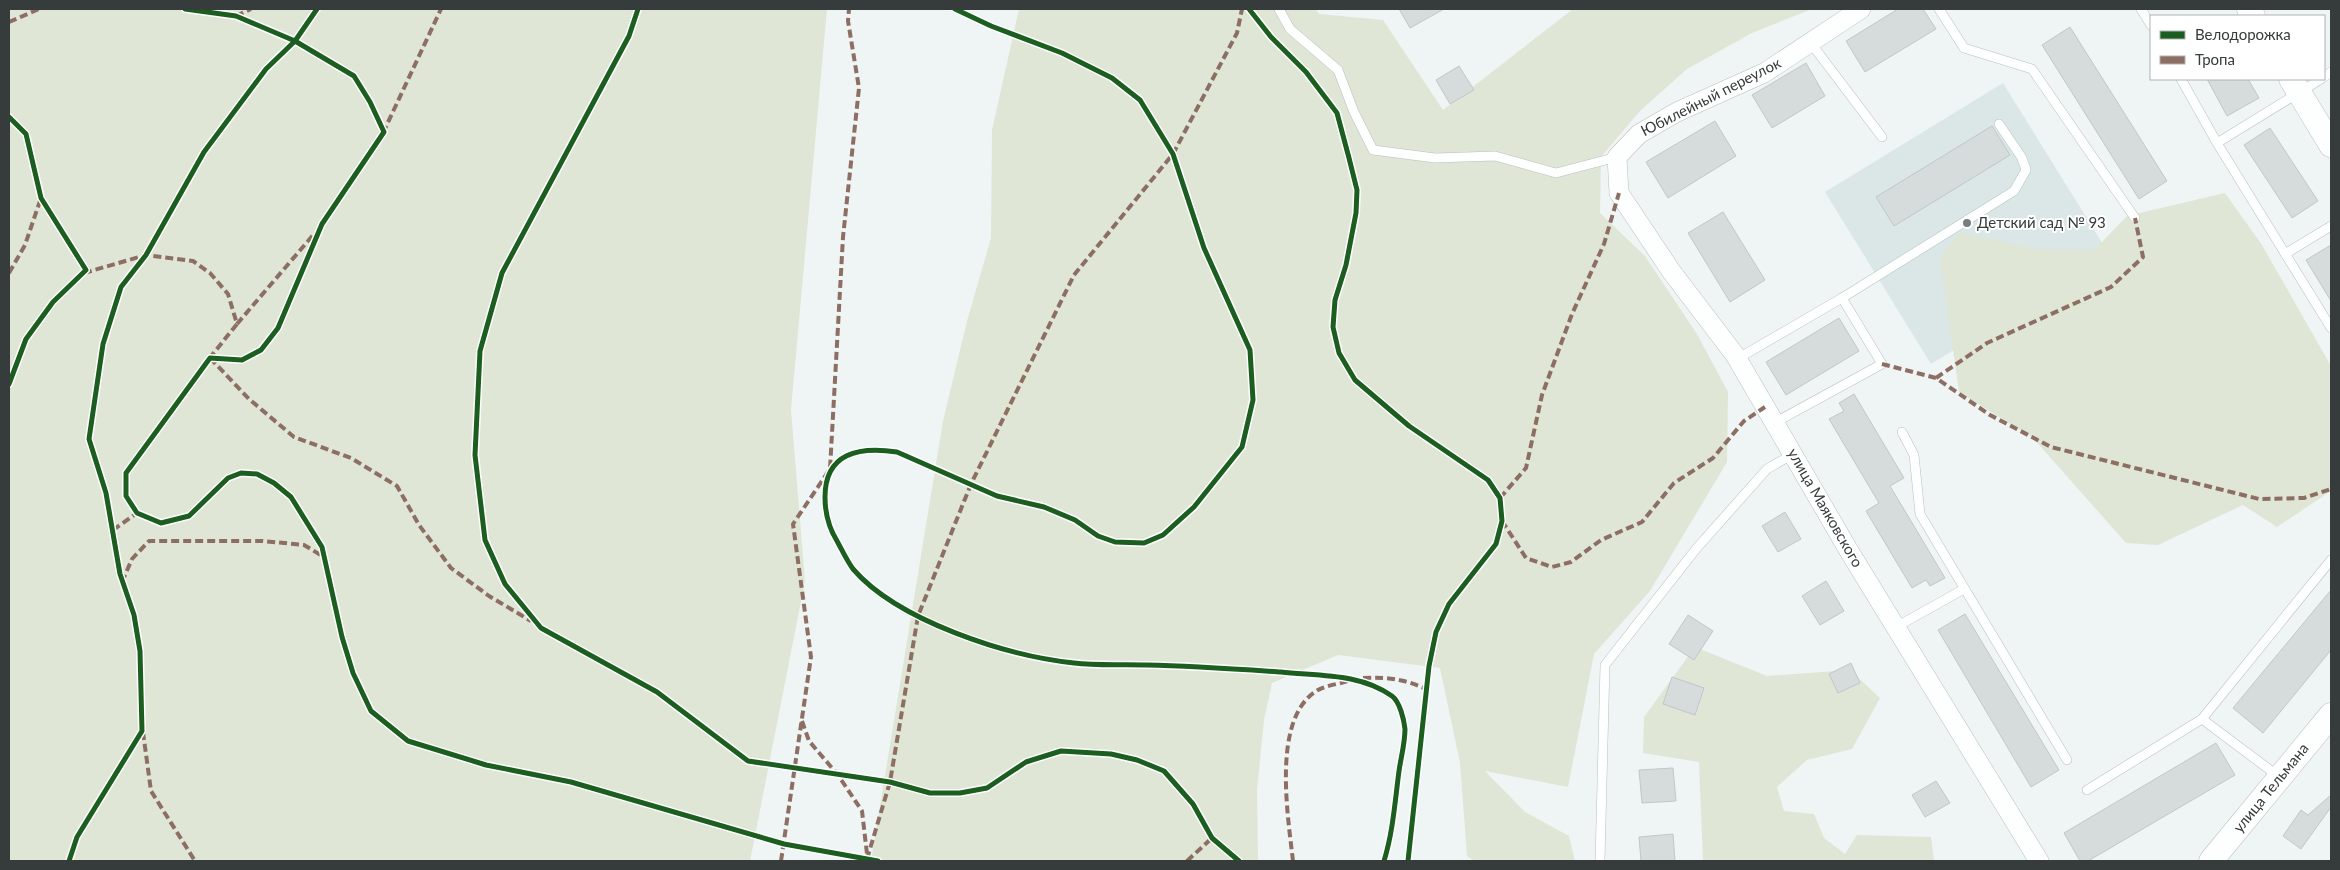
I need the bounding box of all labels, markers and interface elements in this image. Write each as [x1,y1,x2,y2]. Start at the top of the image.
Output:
legend [2150,15,2325,80]
text: Велодорожка [2195,25,2291,43]
text: Тропа [2195,50,2235,68]
street label: Юбилейный переулок [1638,53,1784,139]
place label: Детский сад № 93 [1977,213,2106,231]
marker: Детский сад № 93 [1961,217,1973,229]
street label: улица Маяковского [1785,445,1867,570]
street label: улица Тельмана [2229,739,2312,836]

